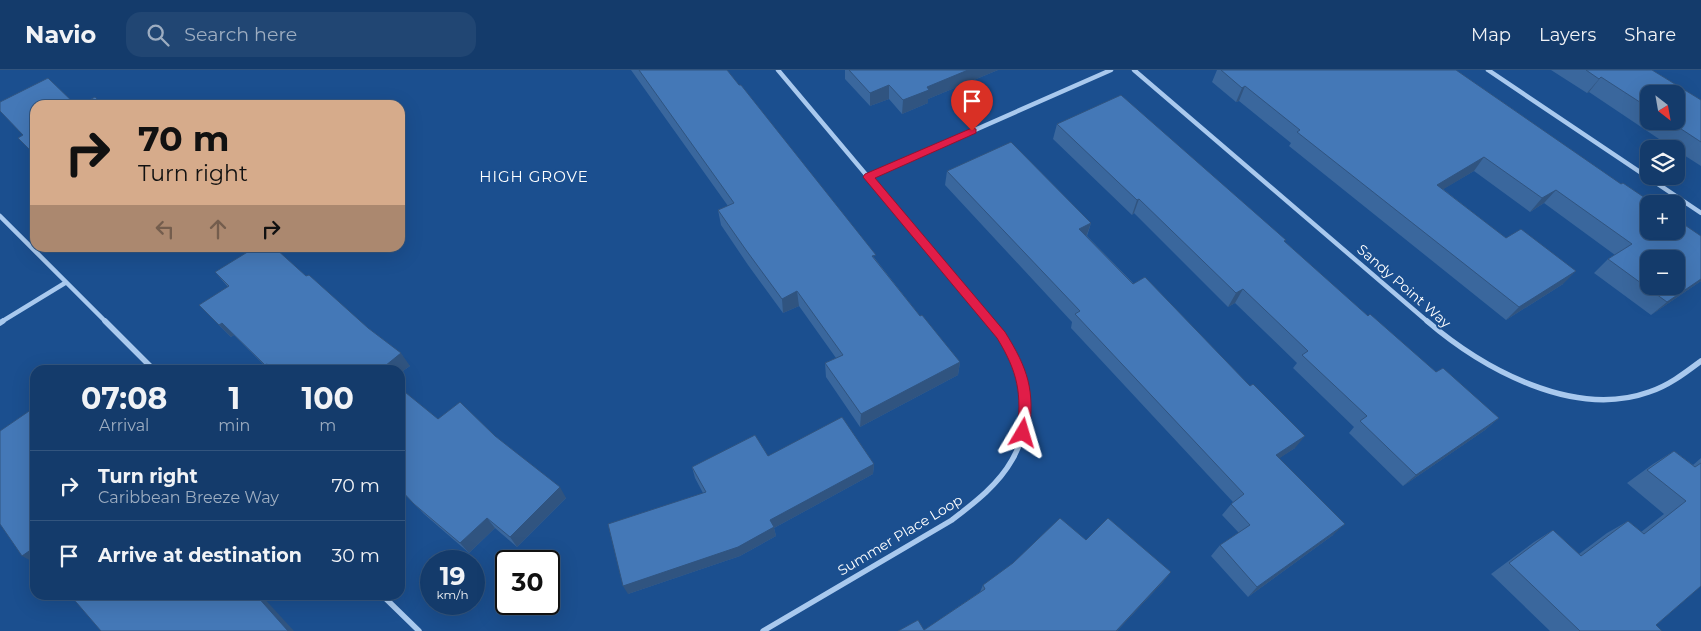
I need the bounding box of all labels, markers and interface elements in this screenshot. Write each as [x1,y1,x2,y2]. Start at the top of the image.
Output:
search box [126,12,476,57]
text: Navio [25,20,96,49]
icon: search [144,21,172,49]
text: Search here [184,23,297,46]
text: Map [1471,24,1511,46]
text: Layers [1539,24,1596,46]
text: Share [1624,24,1676,46]
pin [951,80,993,131]
north arrow [1640,85,1685,130]
map controls [1640,85,1685,295]
icon: arrive [958,87,986,115]
text: 70 m [138,117,229,160]
icon: right [55,120,120,185]
button: layers [1640,140,1685,185]
text: Turn right [138,160,248,187]
district label: HIGH GROVE [479,167,589,186]
button: + [1640,195,1685,240]
icon: left [151,215,179,243]
icon: ahead [204,215,232,243]
icon: right [257,215,285,243]
street label: Sandy Point Way [1353,240,1455,332]
button: − [1640,250,1685,295]
text: 07:08 [81,380,167,417]
text: 1 [229,380,240,417]
text: 100 [301,380,354,417]
position arrow [996,406,1048,458]
text: Arrival [99,416,149,435]
text: min [218,416,250,435]
text: m [319,416,336,435]
text: Turn right [98,465,198,488]
icon: right [55,472,83,500]
text: 70 m [331,474,380,497]
text: Caribbean Breeze Way [98,488,279,507]
street label: Summer Place Loop [834,491,966,579]
icon: arrive [55,542,83,570]
text: Arrive at destination [98,544,302,567]
text: 30 m [332,544,380,567]
speed limit sign: 30 [495,550,560,615]
text: 19 [440,561,465,591]
text: km/h [436,587,469,602]

